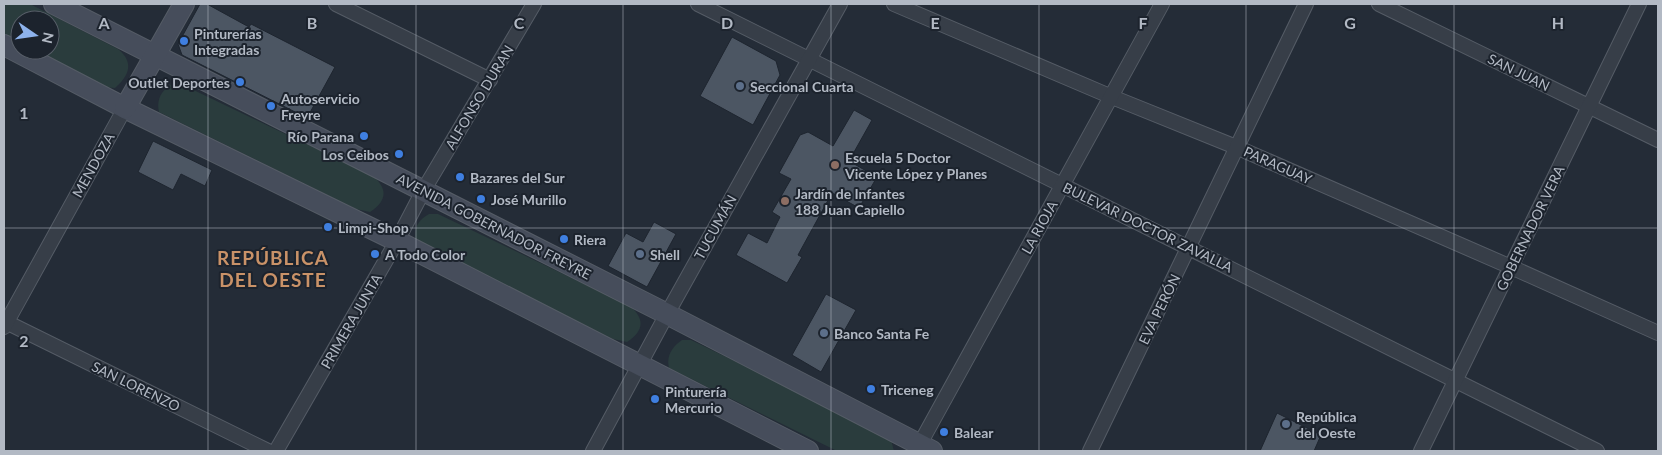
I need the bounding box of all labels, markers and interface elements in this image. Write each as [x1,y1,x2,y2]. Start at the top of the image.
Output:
north arrow [10,10,60,60]
text: A [97,13,110,32]
text: B [307,13,317,32]
text: C [514,13,525,32]
text: D [721,13,733,32]
text: E [930,13,940,32]
text: F [1138,13,1148,32]
text: G [1344,13,1356,32]
text: H [1552,13,1564,32]
place label: Pinturerías Integradas [194,25,262,58]
text: N [39,31,58,45]
marker: Pinturerías Integradas [178,35,190,47]
street label: ALFONSO DURAN [441,42,517,152]
street label: SAN JUAN [1485,50,1553,94]
place label: Outlet Deportes [128,74,230,91]
marker: Outlet Deportes [234,76,246,88]
place label: Seccional Cuarta [750,78,854,95]
marker: Seccional Cuarta [734,80,746,92]
place label: Autoservicio Freyre [280,90,360,123]
marker: Autoservicio Freyre [265,100,277,112]
text: 1 [19,103,29,122]
place label: Río Parana [287,128,354,145]
street label: MENDOZA [68,129,118,200]
marker: Río Parana [358,130,370,142]
street label: PARAGUAY [1241,142,1315,188]
place label: Los Ceibos [322,146,389,163]
marker: Los Ceibos [393,148,405,160]
place label: Escuela 5 Doctor Vicente López y Planes [844,149,987,182]
marker: Escuela 5 Doctor Vicente López y Planes [829,159,841,171]
street label: GOBERNADOR VERA [1492,162,1568,293]
street label: AVENIDA GOBERNADOR FREYRE [394,169,594,283]
place label: Bazares del Sur [470,169,566,186]
marker: Bazares del Sur [454,171,466,183]
street label: BULEVAR DOCTOR ZAVALLA [1060,178,1236,276]
place label: Jardín de Infantes 188 Juan Capiello [795,185,905,218]
place label: José Murillo [491,191,567,208]
street label: TUCUMÁN [690,192,740,262]
marker: José Murillo [475,193,487,205]
marker: Jardín de Infantes 188 Juan Capiello [779,195,791,207]
street label: LA RIOJA [1017,197,1061,257]
place label: Limpi-Shop [338,219,409,236]
marker: Limpi-Shop [322,221,334,233]
place label: Riera [574,231,606,248]
marker: Riera [558,233,570,245]
district label: REPÚBLICA DEL OESTE [217,246,329,291]
place label: A Todo Color [384,246,466,263]
place label: Shell [650,246,680,263]
marker: A Todo Color [369,248,381,260]
marker: Shell [634,248,646,260]
street label: PRIMERA JUNTA [317,270,385,372]
street label: EVA PERÓN [1135,271,1183,347]
place label: Banco Santa Fe [834,325,930,342]
marker: Banco Santa Fe [818,327,830,339]
text: 2 [19,331,29,350]
street label: SAN LORENZO [89,357,183,415]
place label: Triceneg [881,381,934,398]
place label: Pinturería Mercurio [665,383,727,416]
marker: Triceneg [865,383,877,395]
marker: Pinturería Mercurio [649,393,661,405]
place label: República del Oeste [1296,408,1357,441]
marker: República del Oeste [1280,418,1292,430]
place label: Balear [954,424,994,441]
marker: Balear [938,426,950,438]

